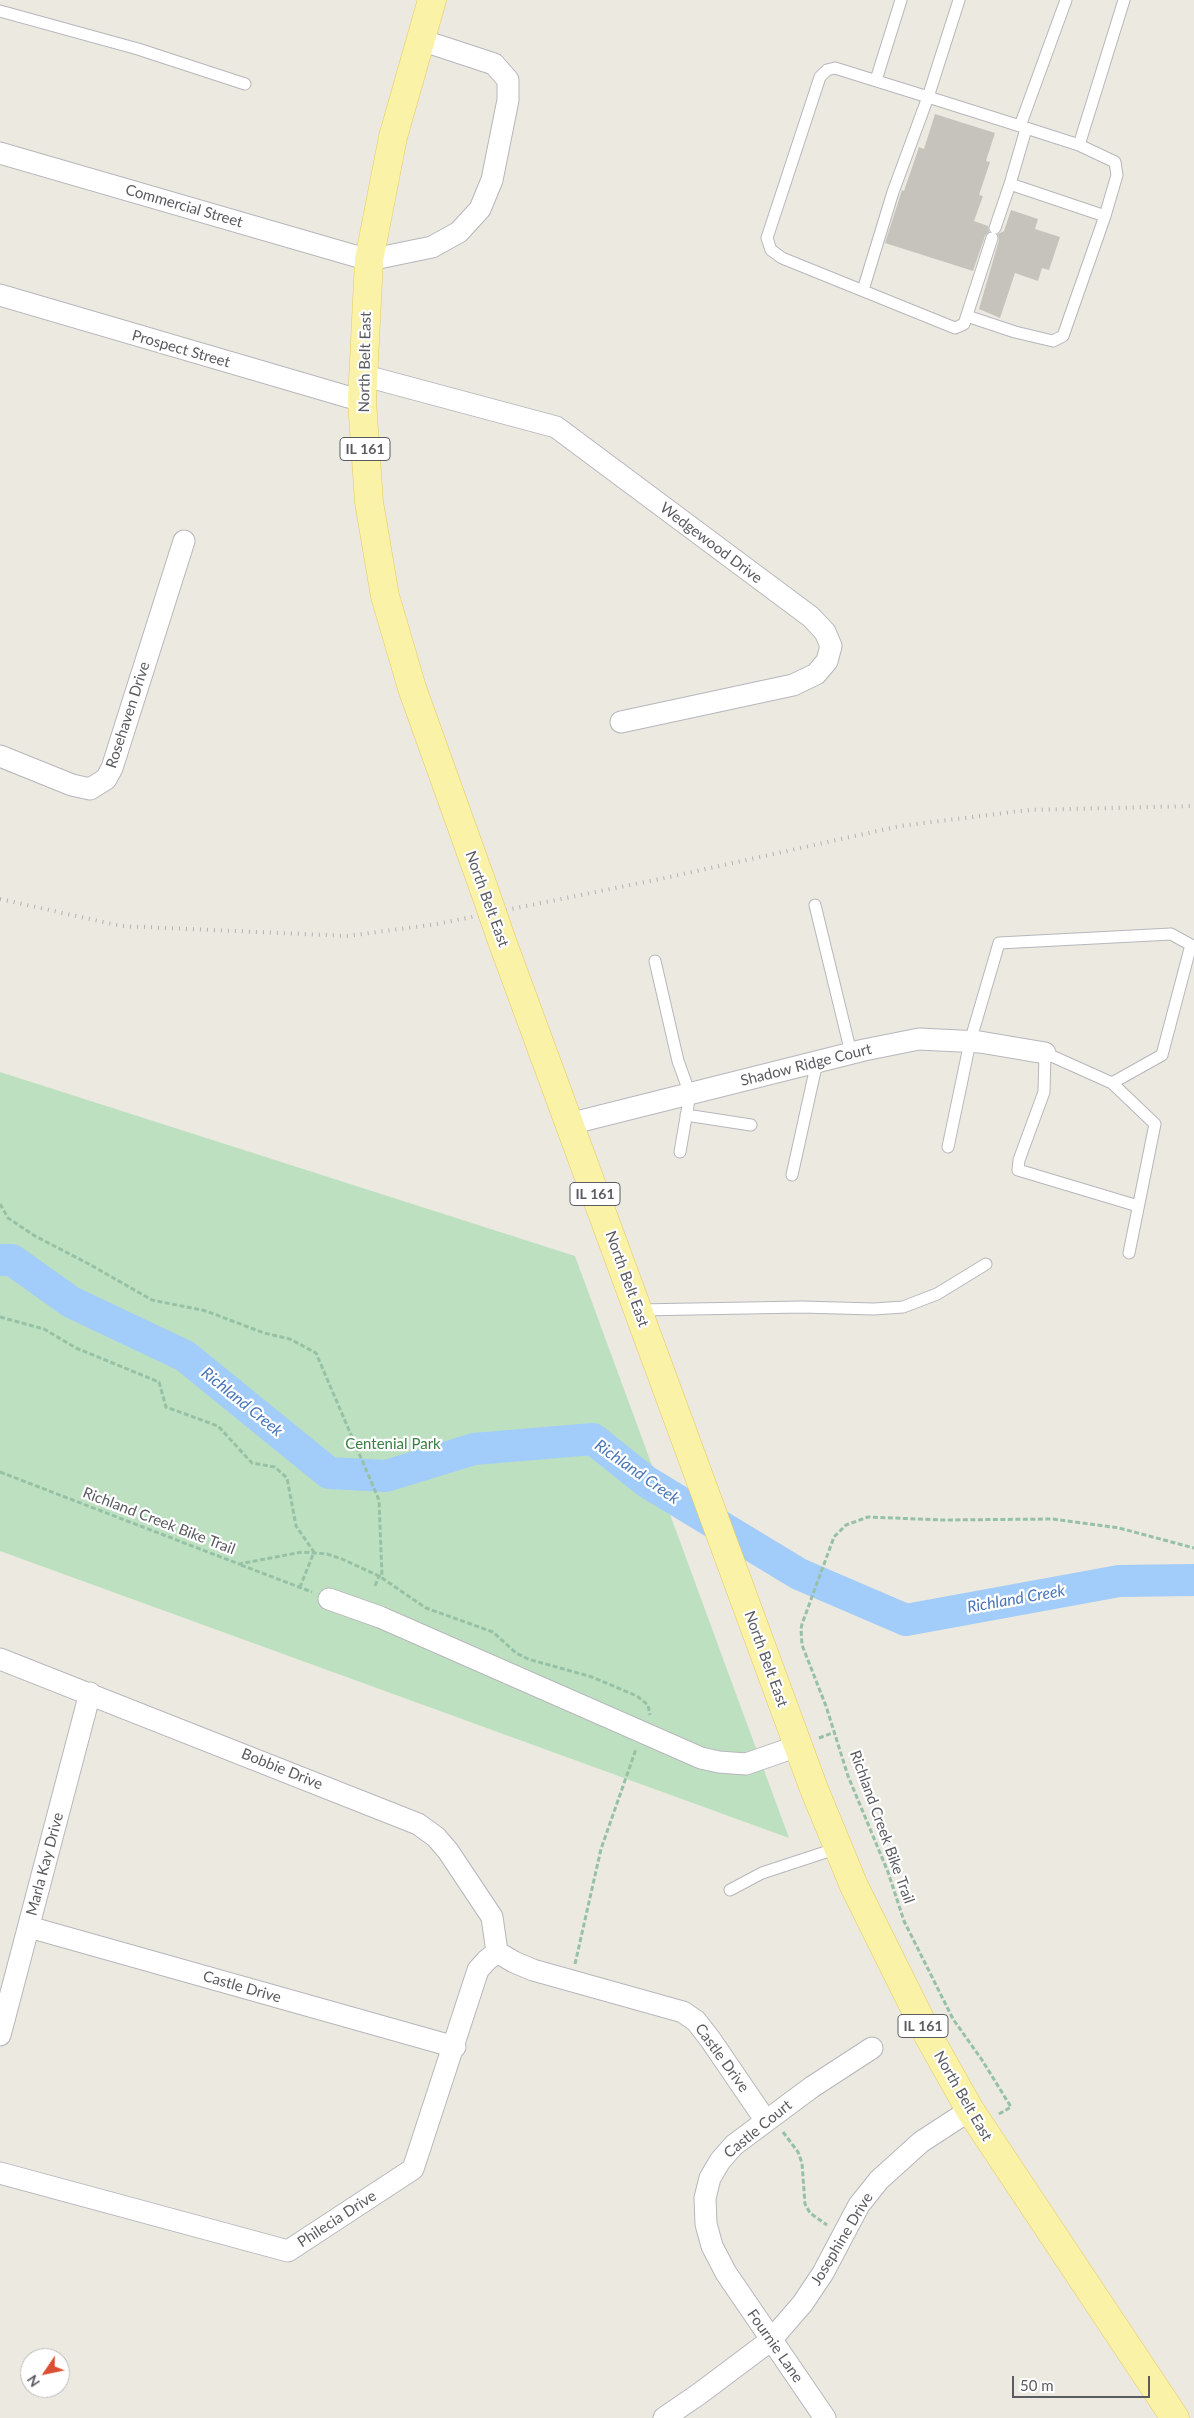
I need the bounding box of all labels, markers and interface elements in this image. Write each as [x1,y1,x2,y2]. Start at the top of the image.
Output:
street label: Commercial Street [123,181,245,231]
street label: North Belt East [355,311,375,413]
street label: Prospect Street [130,326,232,372]
road number: IL 161 [340,438,390,460]
street label: Wedgewood Drive [656,499,766,587]
street label: Rosehaven Drive [102,659,154,771]
street label: North Belt East [461,848,513,950]
street label: Shadow Ridge Court [739,1040,873,1090]
road number: IL 161 [570,1182,620,1206]
street label: North Belt East [601,1228,653,1330]
water label: Richland Creek [197,1363,287,1441]
park label: Centenial Park [345,1435,441,1453]
water label: Richland Creek [591,1436,683,1508]
street label: Richland Creek Bike Trail [80,1484,238,1558]
water label: Richland Creek [966,1581,1066,1617]
street label: North Belt East [740,1608,792,1710]
street label: Bobbie Drive [239,1745,325,1793]
street label: Richland Creek Bike Trail [846,1748,918,1906]
street label: Marla Kay Drive [23,1810,67,1918]
street label: Castle Drive [201,1967,283,2007]
road number: IL 161 [898,2014,948,2038]
street label: Castle Drive [691,2020,753,2096]
street label: North Belt East [930,2048,996,2144]
street label: Castle Court [720,2096,796,2162]
street label: Philecia Drive [294,2187,380,2251]
street label: Josephine Drive [807,2189,877,2289]
street label: Fournie Lane [743,2306,807,2386]
north arrow [20,2348,70,2398]
scale bar [1014,2366,1152,2398]
text: N [23,2372,43,2390]
text: 50 m [1020,2376,1054,2394]

